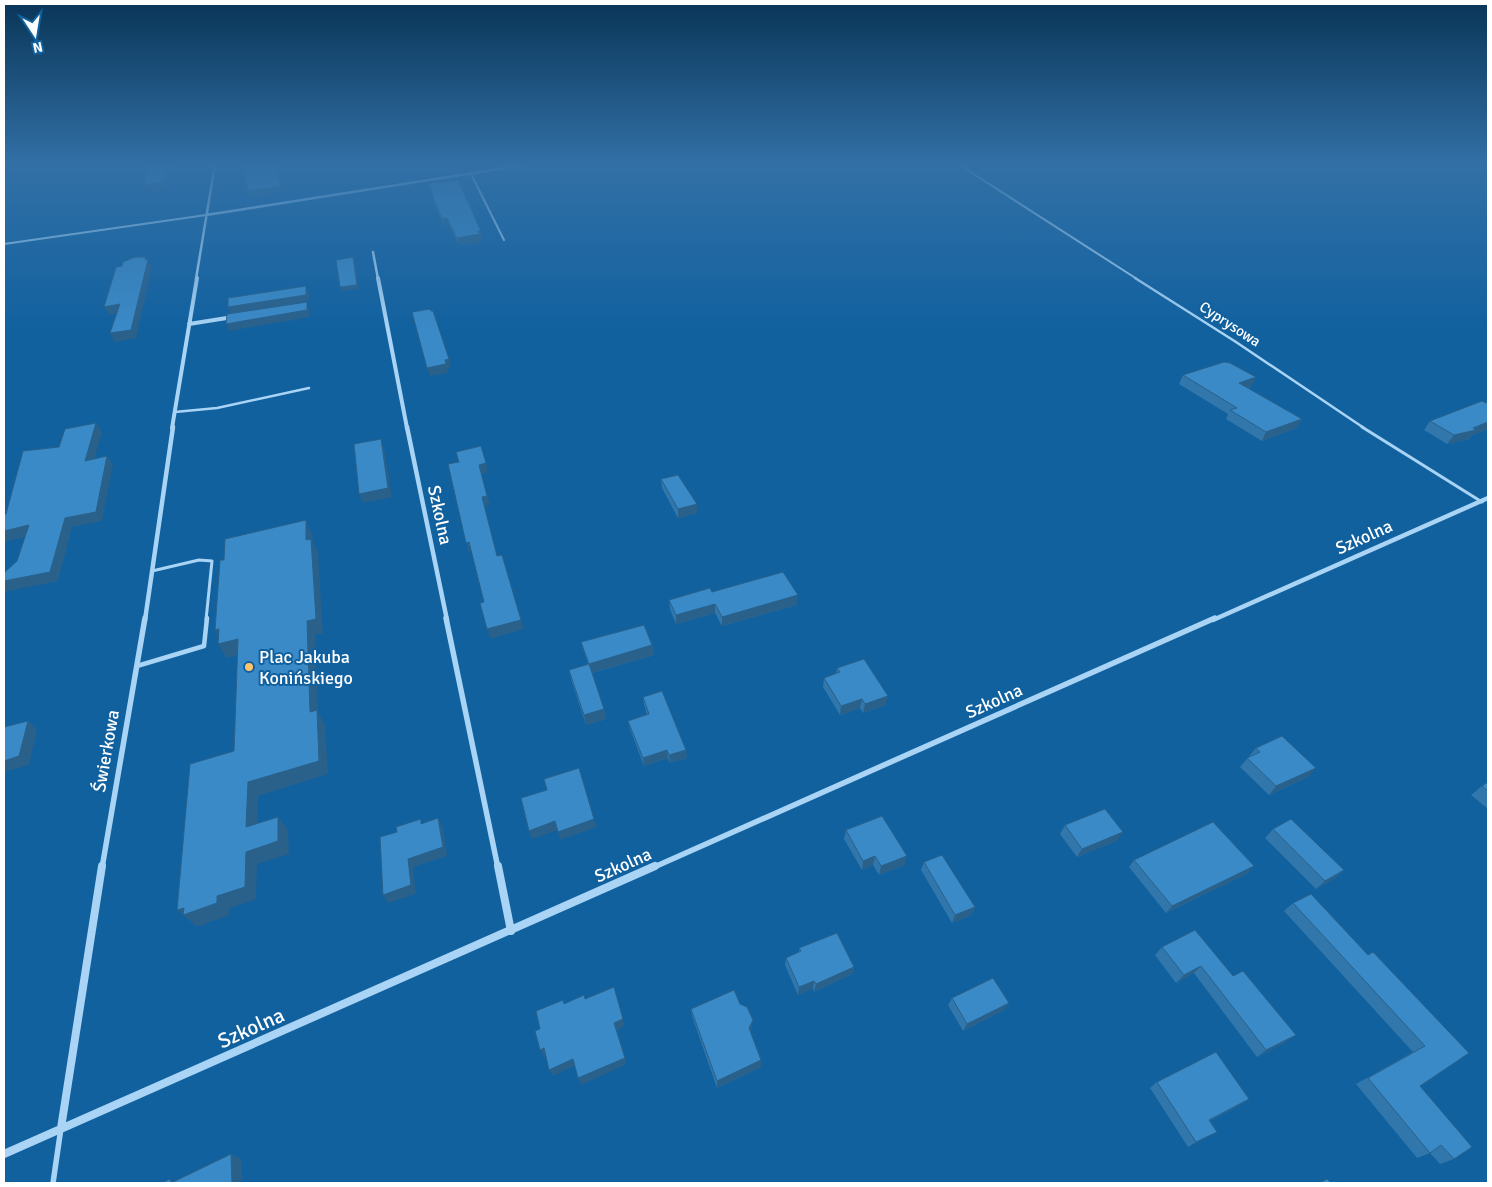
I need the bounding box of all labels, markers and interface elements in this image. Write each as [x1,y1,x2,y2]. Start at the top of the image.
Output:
north arrow [10,10,60,60]
text: N [31,38,44,57]
street label: Cyprysowa [1196,298,1264,350]
street label: Szkolna [423,483,457,547]
street label: Szkolna [1332,515,1396,559]
place label: Plac Jakuba Konińskiego [259,646,353,689]
marker: Plac Jakuba Konińskiego [243,661,255,673]
street label: Szkolna [962,679,1026,723]
street label: Świerkowa [88,708,124,794]
street label: Szkolna [591,843,655,887]
street label: Szkolna [214,1002,288,1054]

